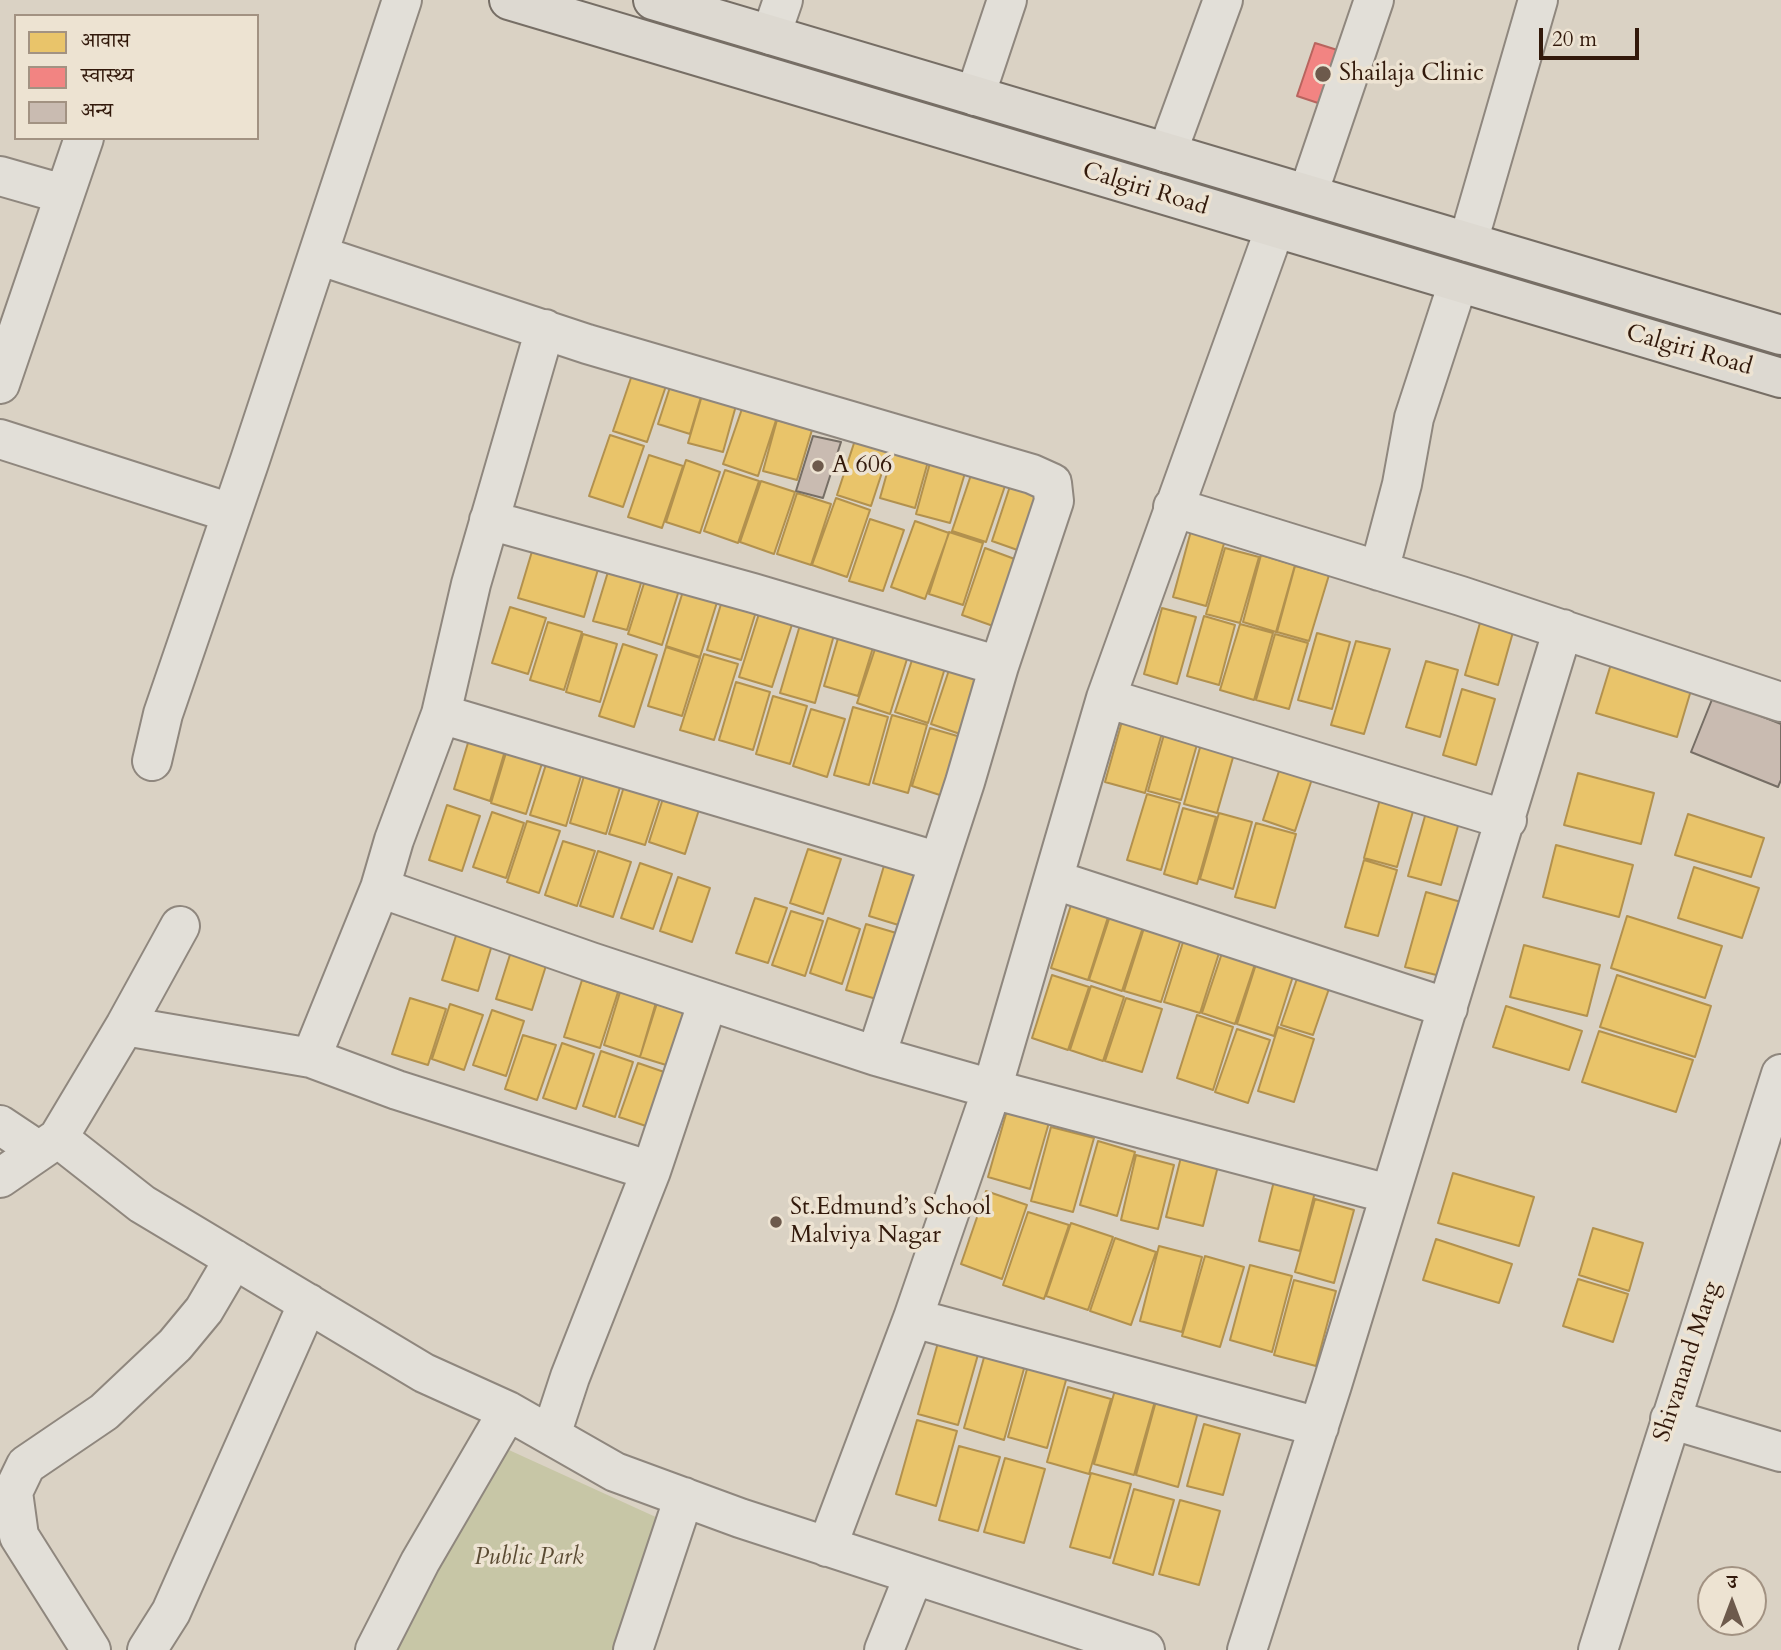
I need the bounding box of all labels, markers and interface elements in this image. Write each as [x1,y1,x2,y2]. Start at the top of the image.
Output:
legend [14,14,259,140]
scale bar [1543,14,1643,58]
text: 20 m [1552,25,1597,54]
text: आवास [81,26,130,55]
place label: Shailaja Clinic [1339,60,1484,88]
text: स्वास्थ्य [81,61,134,90]
marker: Shailaja Clinic [1313,64,1333,84]
text: अन्य [81,96,113,125]
street label: Calgiri Road [1079,157,1211,223]
street label: Calgiri Road [1623,319,1755,383]
place label: A 606 [832,452,892,480]
marker: A 606 [810,458,826,474]
place label: St.Edmund’s School Malviya Nagar [790,1194,991,1250]
marker: St.Edmund’s School Malviya Nagar [768,1214,784,1230]
street label: Shivanand Marg [1649,1278,1727,1446]
park label: Public Park [474,1544,584,1572]
north arrow [1697,1566,1767,1636]
text: उ [1727,1569,1737,1595]

